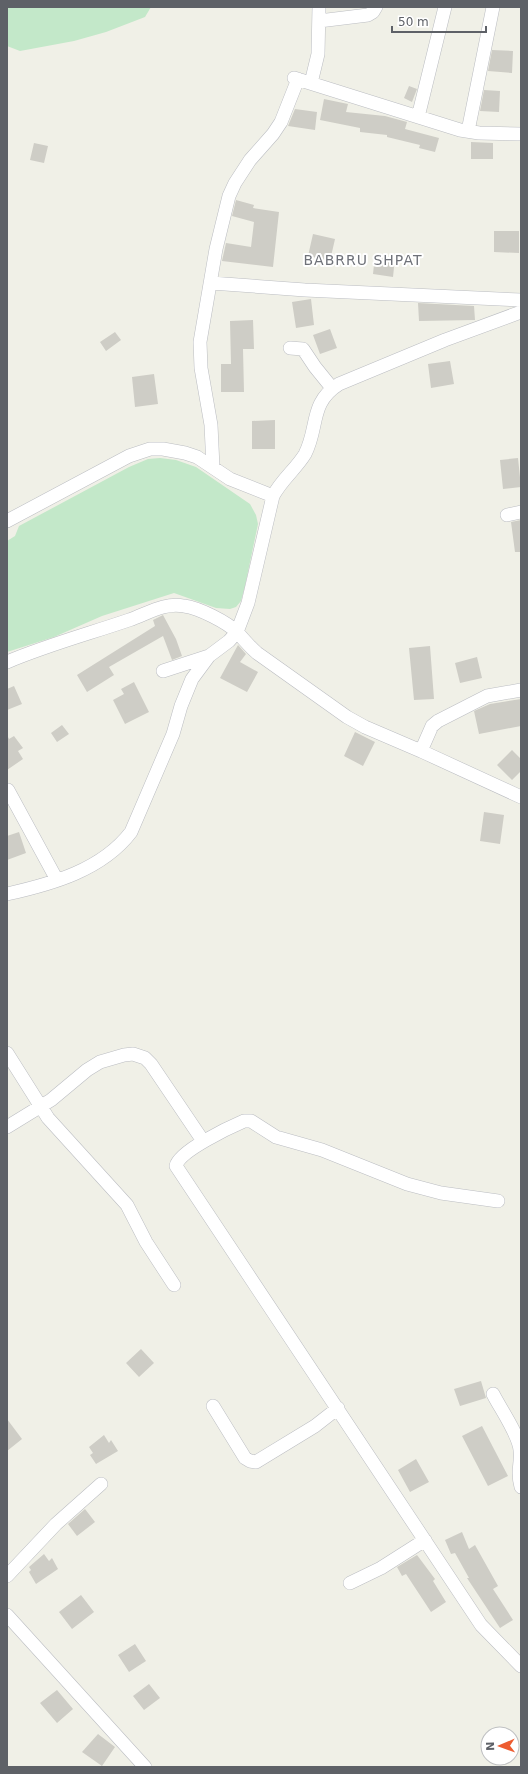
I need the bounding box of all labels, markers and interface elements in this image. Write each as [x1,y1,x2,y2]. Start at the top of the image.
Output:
scale bar [392,8,486,34]
text: 50 m [398,15,429,29]
district label: BABRRU SHPAT [304,252,422,268]
north arrow [480,1726,520,1766]
text: N [484,1741,497,1751]

